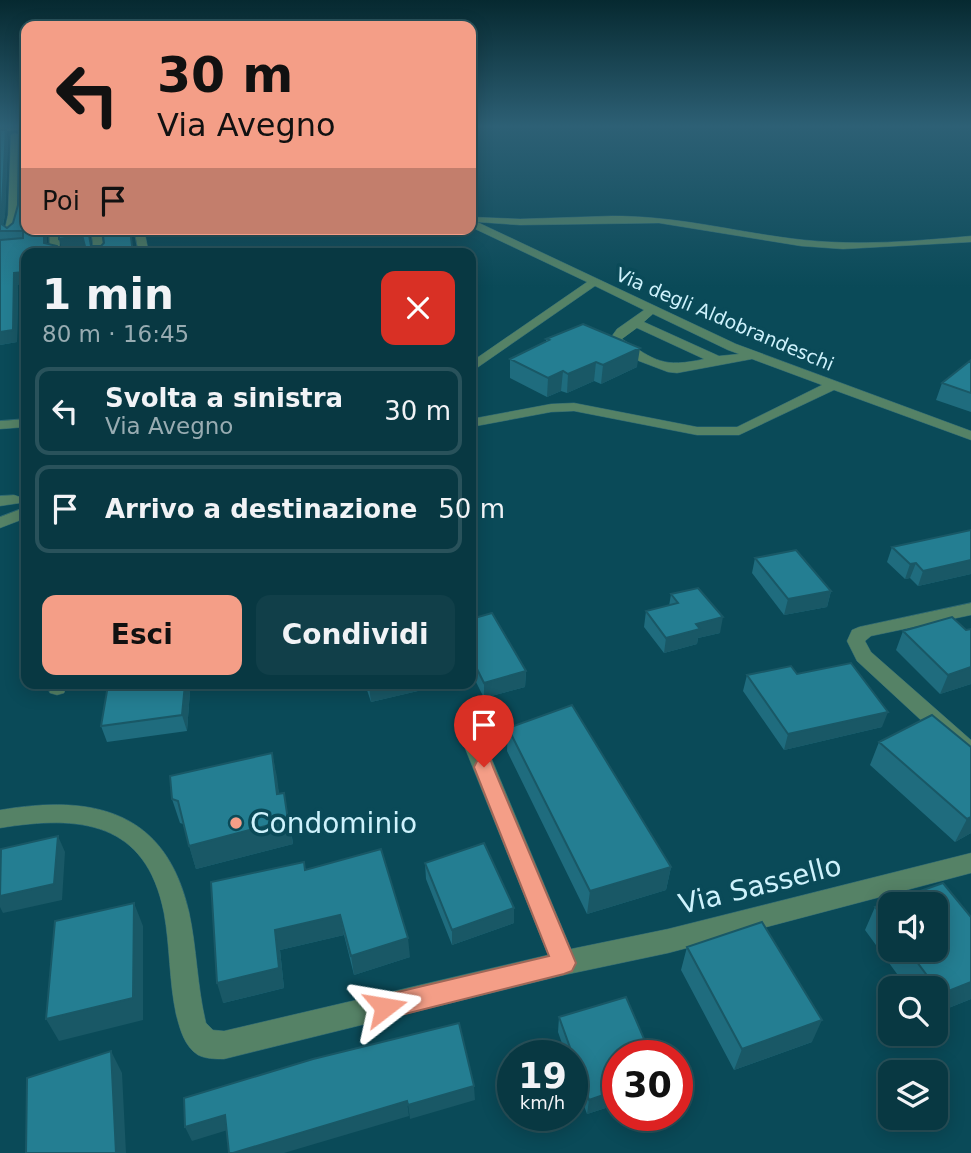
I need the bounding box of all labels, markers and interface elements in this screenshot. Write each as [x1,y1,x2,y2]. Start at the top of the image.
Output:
text: 30 m [157,47,293,104]
icon: left [42,49,133,140]
text: Via Avegno [157,106,336,144]
icon: arrive [94,182,132,220]
text: Poi [42,186,80,216]
street label: Via degli Aldobrandeschi [613,263,837,375]
text: 1 min [42,270,174,319]
button: close [381,271,455,345]
text: 80 m · 16:45 [42,321,189,347]
text: Svolta a sinistra [105,383,343,413]
icon: left [46,392,84,430]
text: 30 m [384,396,451,426]
text: Via Avegno [105,413,233,439]
icon: arrive [46,490,84,528]
text: Arrivo a destinazione [105,494,417,524]
text: 50 m [438,494,505,524]
button: Esci [42,595,242,675]
button: Condividi [256,595,455,675]
pin [454,695,514,767]
icon: arrive [465,706,503,744]
place label: Condominio [250,807,417,840]
marker: Condominio [228,815,244,831]
street label: Via Sassello [675,849,845,921]
map controls [878,892,948,1130]
button: sound [878,892,948,962]
position arrow [348,970,422,1044]
button: search [878,976,948,1046]
speed limit sign: 30 [602,1040,693,1131]
text: 19 [518,1056,567,1096]
button: layers [878,1060,948,1130]
text: km/h [520,1092,565,1113]

